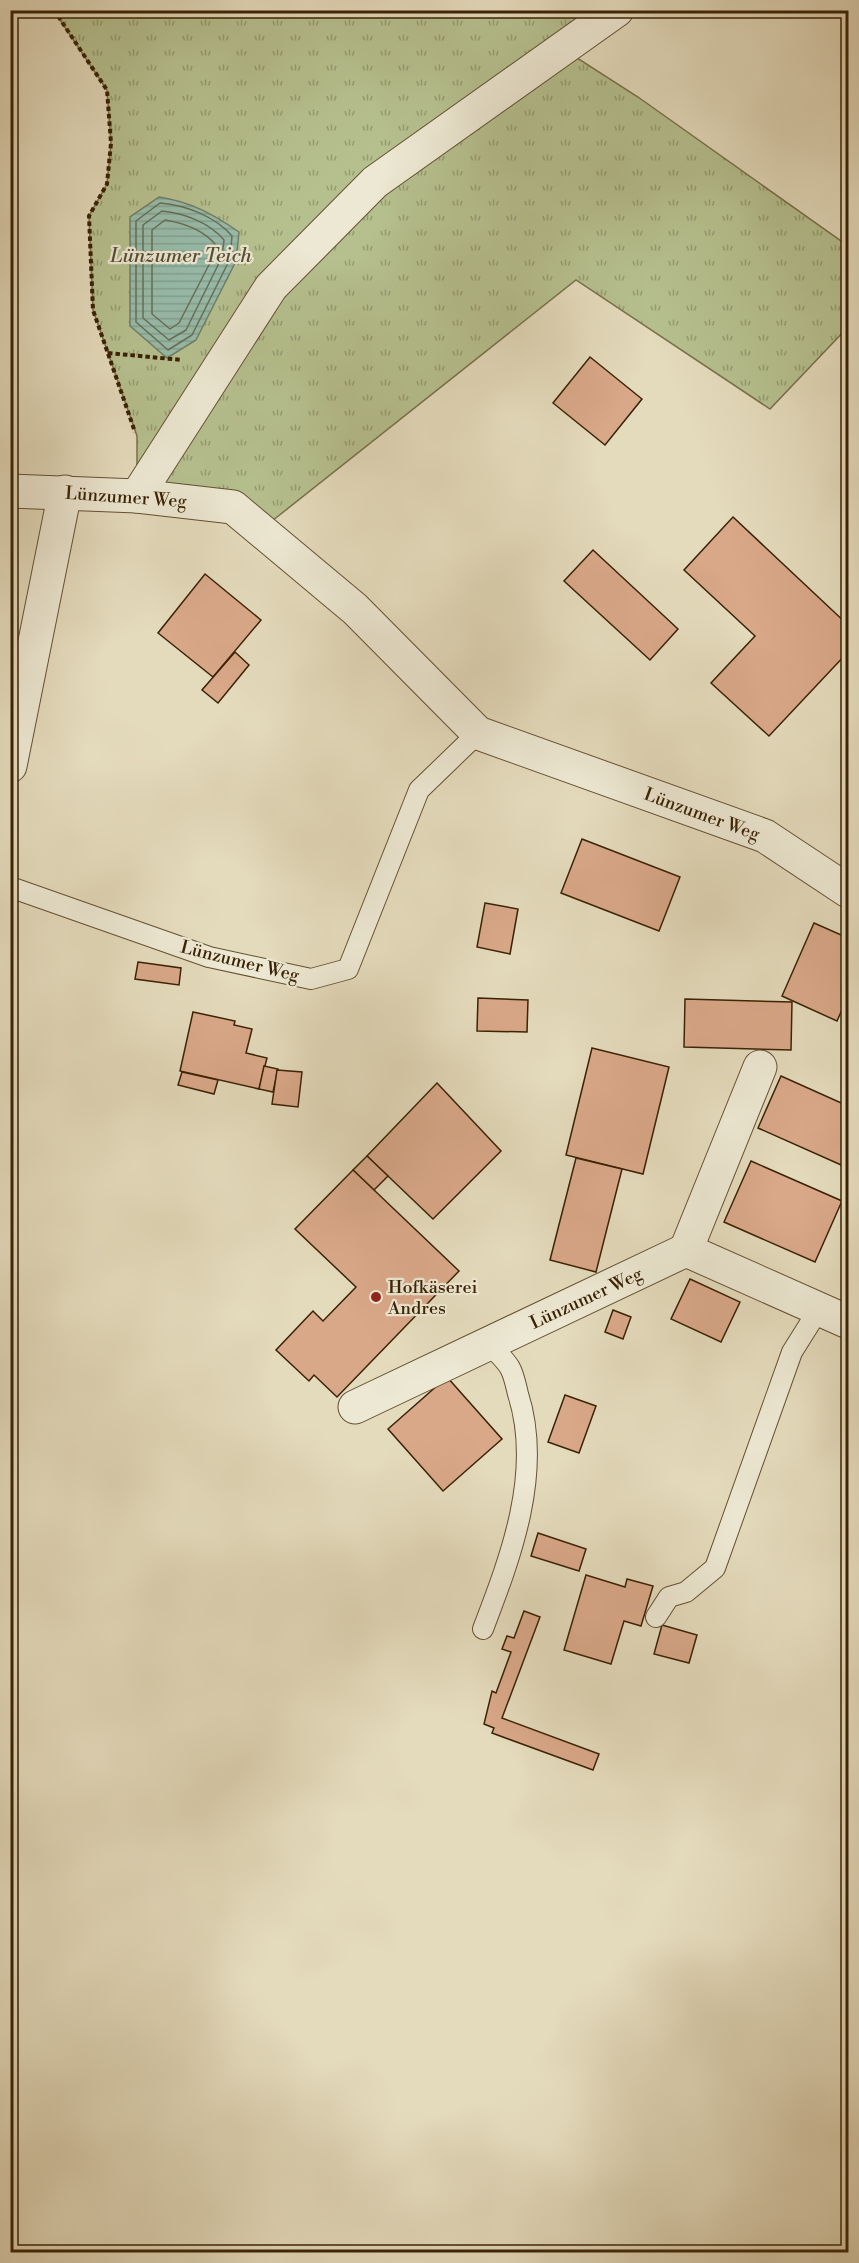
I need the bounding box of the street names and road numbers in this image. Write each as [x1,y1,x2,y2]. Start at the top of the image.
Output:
street label: Lünzumer Weg [64,482,188,513]
street label: Lünzumer Weg [641,783,764,846]
street label: Lünzumer Weg [178,936,302,988]
street label: Lünzumer Weg [526,1262,647,1335]

